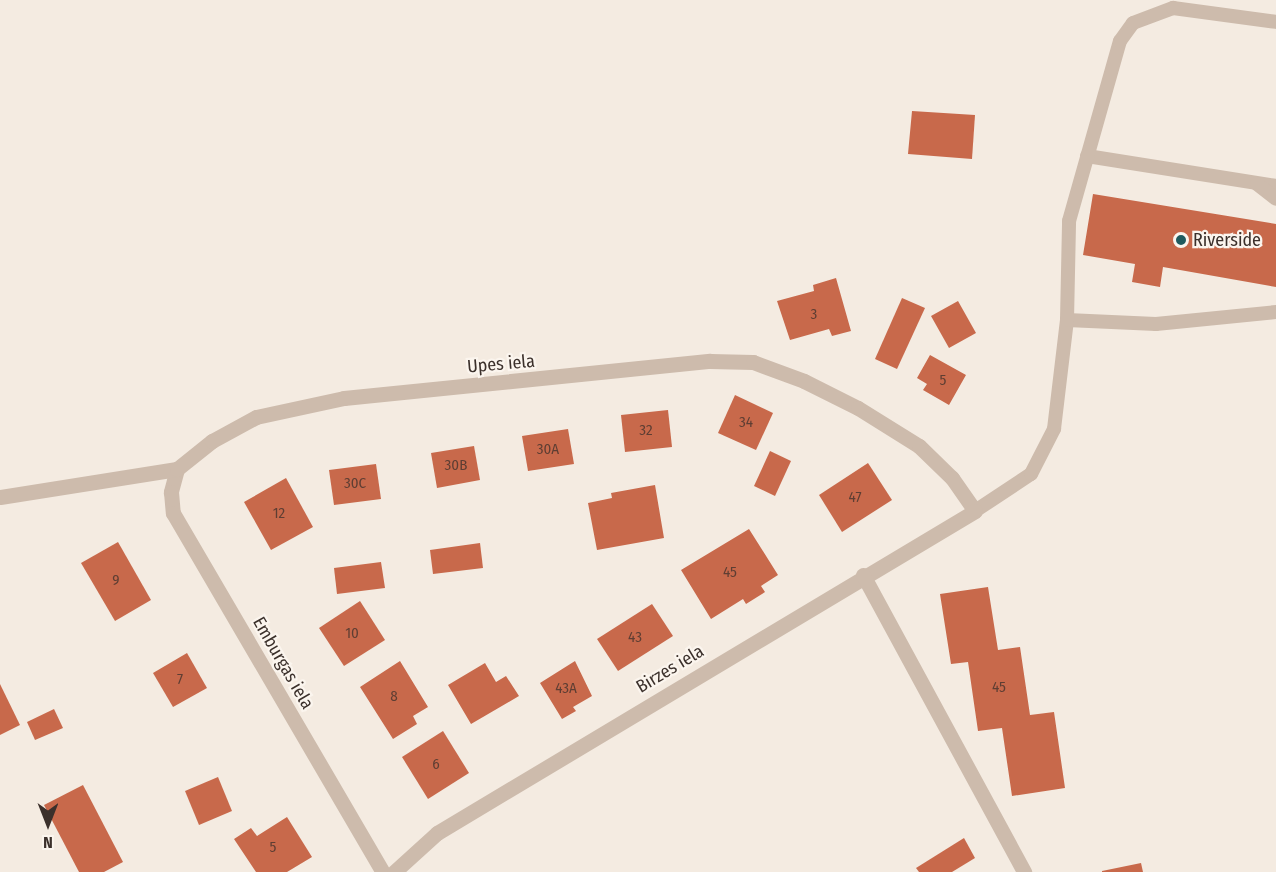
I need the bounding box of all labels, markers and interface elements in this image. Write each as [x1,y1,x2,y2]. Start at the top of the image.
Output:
place label: Riverside [1193,229,1261,251]
marker: Riverside [1174,233,1188,247]
house number: 3 [811,306,817,324]
street label: Upes iela [466,350,536,378]
house number: 5 [940,372,946,390]
house number: 34 [739,414,753,432]
house number: 32 [639,422,653,440]
house number: 30A [537,441,559,459]
house number: 30B [445,457,467,475]
house number: 30C [344,475,366,493]
house number: 47 [848,489,862,507]
house number: 12 [273,505,285,523]
house number: 45 [723,564,737,582]
house number: 9 [112,572,120,590]
street label: Emburgas iela [248,613,318,713]
house number: 10 [345,625,359,643]
house number: 43 [628,629,642,647]
street label: Birzes iela [632,640,708,698]
house number: 7 [177,671,183,689]
house number: 45 [992,679,1006,697]
house number: 43A [555,680,577,698]
house number: 8 [390,688,398,706]
house number: 6 [432,756,440,774]
north arrow [18,794,78,854]
text: N [43,833,53,852]
house number: 5 [270,839,276,857]

